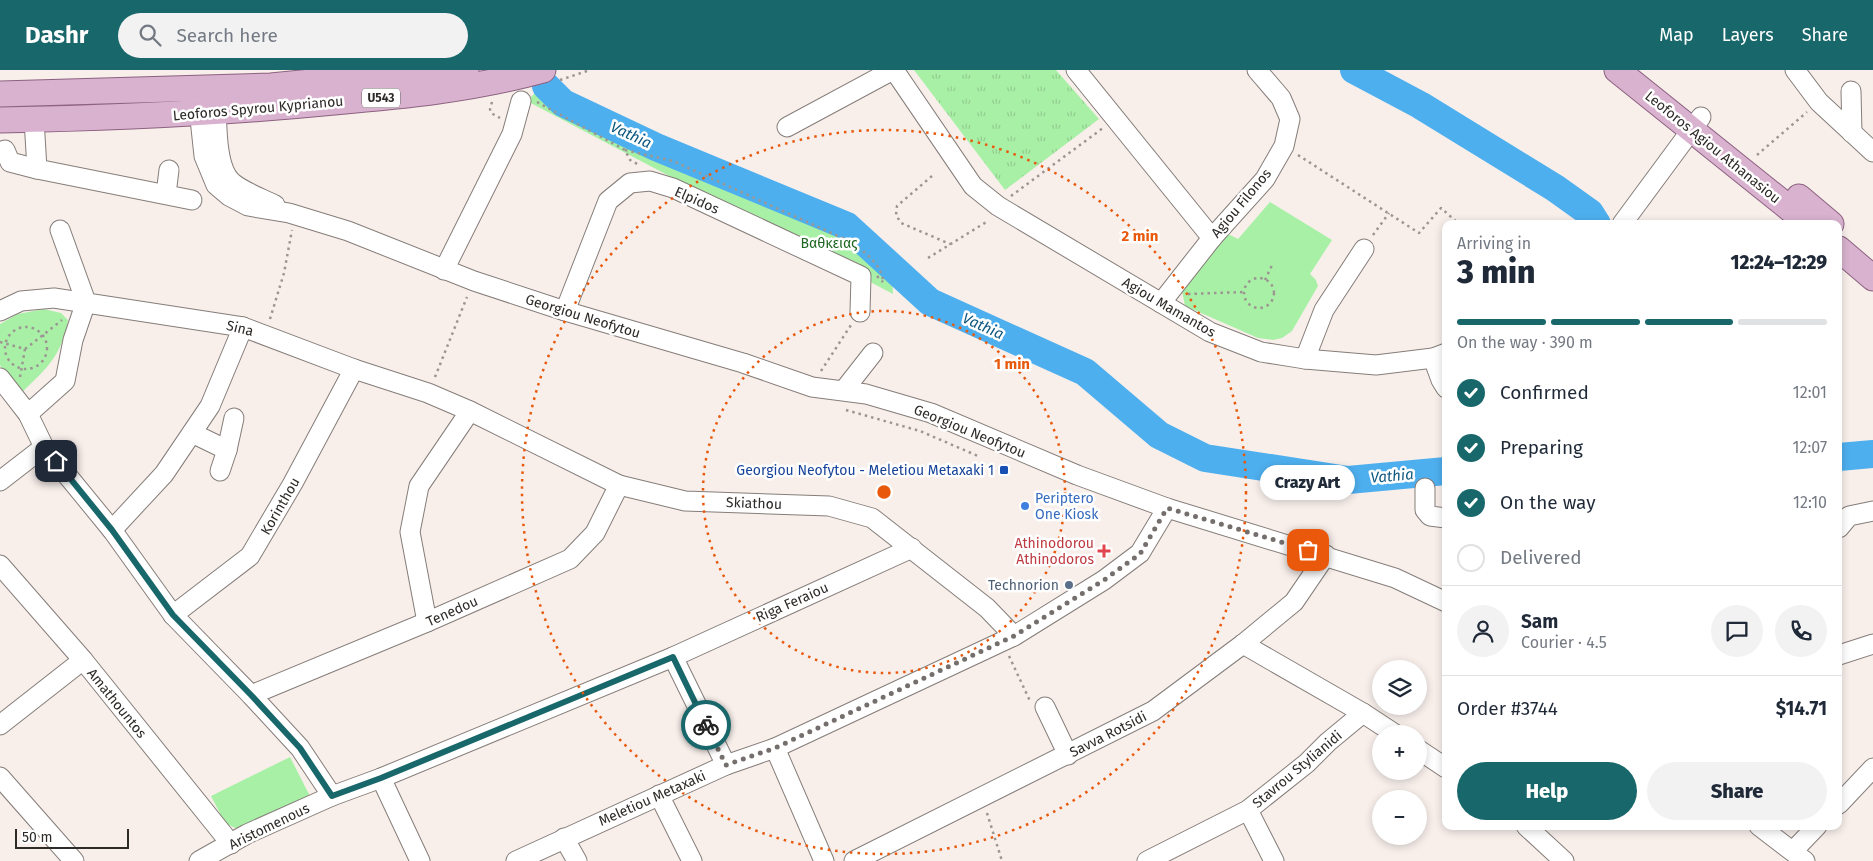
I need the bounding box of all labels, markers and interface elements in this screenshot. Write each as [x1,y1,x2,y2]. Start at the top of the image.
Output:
search box [118,13,468,58]
text: Dashr [25,21,88,49]
icon: search [136,21,164,49]
text: Search here [176,24,278,47]
text: Map [1659,24,1694,46]
text: Layers [1722,24,1774,46]
text: Share [1802,24,1848,46]
road number: U543 [362,88,400,108]
street label: Leoforos Agiou Athanasiou [1642,88,1784,207]
street label: Leoforos Spyrou Kyprianou [172,93,344,124]
water label: Vathia [608,118,654,152]
street label: Agiou Filonos [1208,165,1275,241]
street label: Elpidos [672,183,722,218]
text: 2 min [1122,227,1158,245]
text: Arriving in [1457,234,1531,253]
park label: Βαθκειας [800,235,858,252]
text: 12:24–12:29 [1731,251,1827,274]
text: 3 min [1457,253,1535,291]
street label: Agiou Mamantos [1119,274,1219,341]
street label: Georgiou Neofytou [523,291,642,342]
water label: Vathia [960,309,1006,343]
street label: Sina [225,317,255,340]
text: On the way · 390 m [1457,333,1593,352]
text: 1 min [994,355,1030,373]
icon: check [1457,379,1485,407]
text: Confirmed [1500,381,1589,404]
text: 12:01 [1793,383,1827,402]
street label: Georgiou Neofytou [911,401,1028,462]
icon: check [1457,434,1485,462]
text: Preparing [1500,436,1583,459]
text: 12:07 [1793,438,1827,457]
pin [35,440,77,482]
icon: home [42,447,70,475]
place label: Georgiou Neofytou - Meletiou Metaxaki 1 [736,462,994,479]
marker: Georgiou Neofytou - Meletiou Metaxaki 1 [998,464,1010,476]
callout: Crazy Art [1260,465,1356,500]
water label: Vathia [1370,465,1414,487]
text: Crazy Art [1275,473,1340,492]
street label: Korinthou [257,475,304,538]
centre of rings [875,483,893,501]
icon: check [1457,489,1485,517]
place label: Periptero One Kiosk [1035,490,1099,523]
text: On the way [1500,491,1596,514]
text: 12:10 [1793,493,1827,512]
street label: Skiathou [726,494,782,513]
marker: Periptero One Kiosk [1019,500,1031,512]
pin [1287,529,1329,571]
place label: Athinodorou Athinodoros [1015,535,1094,568]
icon: bag [1294,536,1322,564]
marker: Athinodorou Athinodoros [1098,545,1110,557]
text: Delivered [1500,546,1582,569]
place label: Technorion [988,577,1059,594]
street label: Riga Feraiou [753,579,831,626]
marker: Technorion [1063,579,1075,591]
street label: Tenedou [424,593,481,630]
button: person [1457,605,1509,657]
button: chat [1711,605,1763,657]
button: phone [1775,605,1827,657]
text: Sam [1521,610,1558,633]
text: Courier · 4.5 [1521,633,1607,652]
map controls [1372,660,1427,845]
button: layers [1372,660,1427,715]
street label: Amathountos [83,665,150,742]
text: Order #3744 [1457,697,1558,720]
text: $14.71 [1776,697,1827,720]
courier [681,700,731,750]
street label: Savva Rotsidi [1067,708,1150,761]
icon: bike [692,711,720,739]
button: + [1372,725,1427,780]
street label: Stavrou Stylianidi [1249,727,1346,812]
button: Help [1457,762,1637,820]
button: Share [1647,762,1827,820]
street label: Meletiou Metaxaki [596,767,708,830]
button: − [1372,790,1427,845]
street label: Aristomenous [226,799,313,853]
scale bar [15,826,129,849]
text: 50 m [22,829,53,846]

